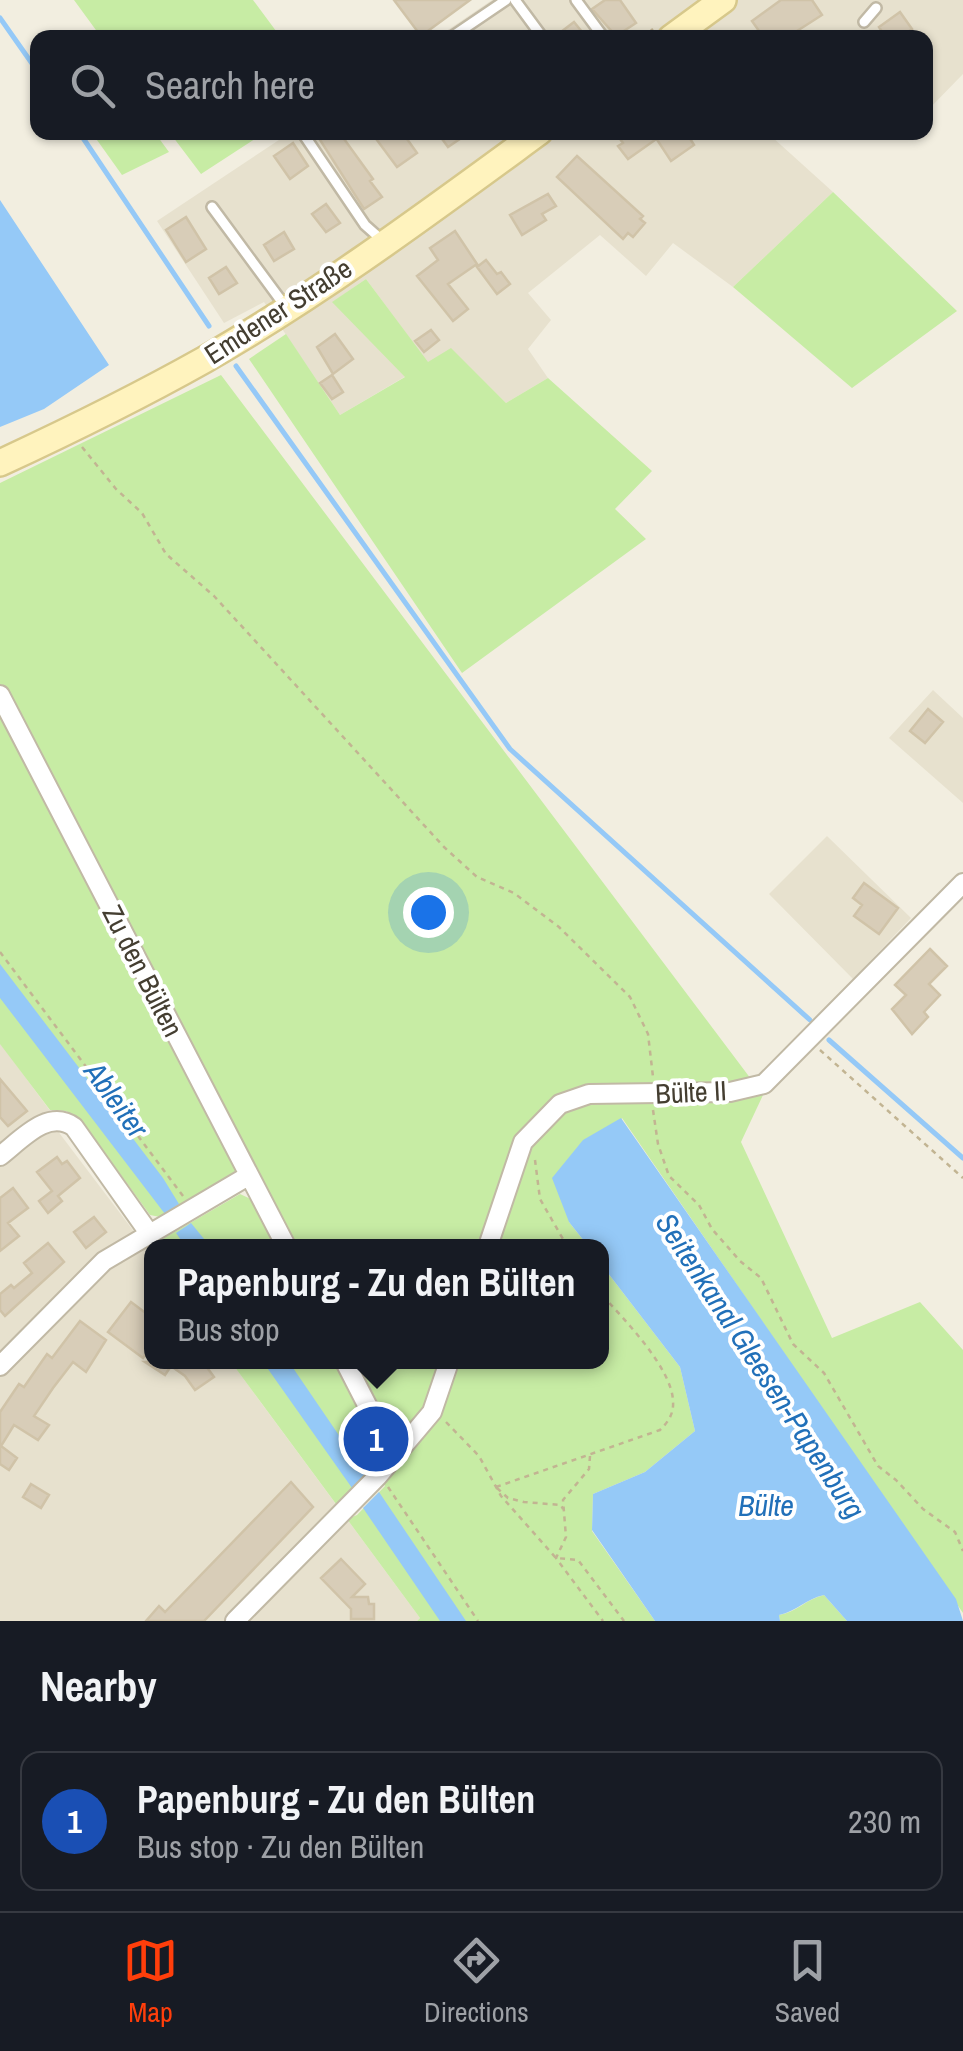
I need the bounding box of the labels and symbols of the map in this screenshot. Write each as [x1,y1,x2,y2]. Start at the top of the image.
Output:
street label: Emdener Straße [197,249,359,373]
your location [403,887,454,938]
street label: Zu den Bülten [94,899,192,1043]
water label: Ableiter [75,1052,158,1146]
street label: Bülte II [654,1071,728,1113]
water label: Seitenkanal Gleesen-Papenburg [647,1205,875,1526]
pin: 1 [344,1402,408,1476]
water label: Bülte [738,1485,794,1525]

